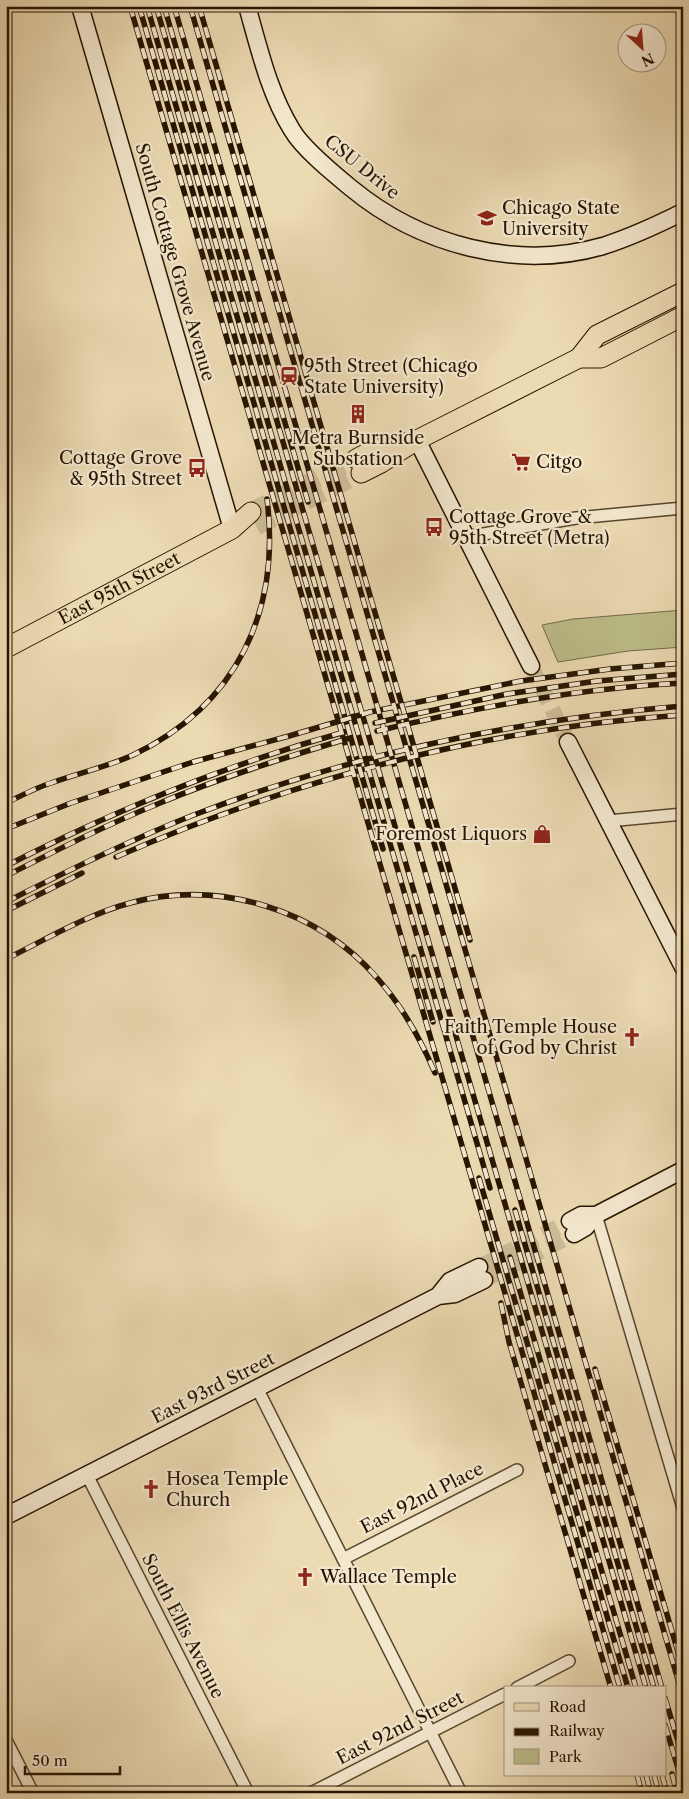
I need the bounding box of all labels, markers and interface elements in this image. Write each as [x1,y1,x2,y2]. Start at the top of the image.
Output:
north arrow [616,22,666,72]
text: N [638,49,657,70]
street label: CSU Drive [320,130,404,204]
street label: South Cottage Grove Avenue [130,140,220,384]
place label: Chicago State University [502,197,620,240]
school or university icon: Chicago State University [476,207,498,229]
place label: 95th Street (Chicago State University) [304,355,478,398]
station icon: 95th Street (Chicago State University) [278,365,300,387]
building icon: Metra Burnside Substation [347,403,369,425]
place label: Metra Burnside Substation [292,427,424,470]
place label: Cottage Grove & 95th Street [59,447,183,490]
supermarket icon: Citgo [510,451,532,473]
place label: Citgo [536,451,582,473]
bus stop icon: Cottage Grove & 95th Street [186,457,208,479]
place label: Cottage Grove & 95th Street (Metra) [449,506,609,549]
bus stop icon: Cottage Grove & 95th Street (Metra) [423,516,445,538]
street label: East 95th Street [55,547,185,629]
place label: Foremost Liquors [375,823,527,845]
shop icon: Foremost Liquors [531,823,553,845]
place label: Faith Temple House of God by Christ [444,1016,618,1059]
church icon: Faith Temple House of God by Christ [621,1026,643,1048]
street label: East 93rd Street [148,1347,279,1429]
street label: East 92nd Place [357,1458,487,1538]
place label: Hosea Temple Church [166,1468,289,1511]
church icon: Hosea Temple Church [140,1478,162,1500]
street label: South Ellis Avenue [137,1550,229,1702]
church icon: Wallace Temple [294,1566,316,1588]
place label: Wallace Temple [319,1566,457,1588]
street label: East 92nd Street [333,1686,468,1770]
legend [504,1686,666,1776]
text: Road [549,1697,586,1716]
text: Railway [549,1721,605,1740]
scale bar [25,1744,120,1776]
text: Park [549,1747,583,1766]
text: 50 m [32,1751,68,1770]

